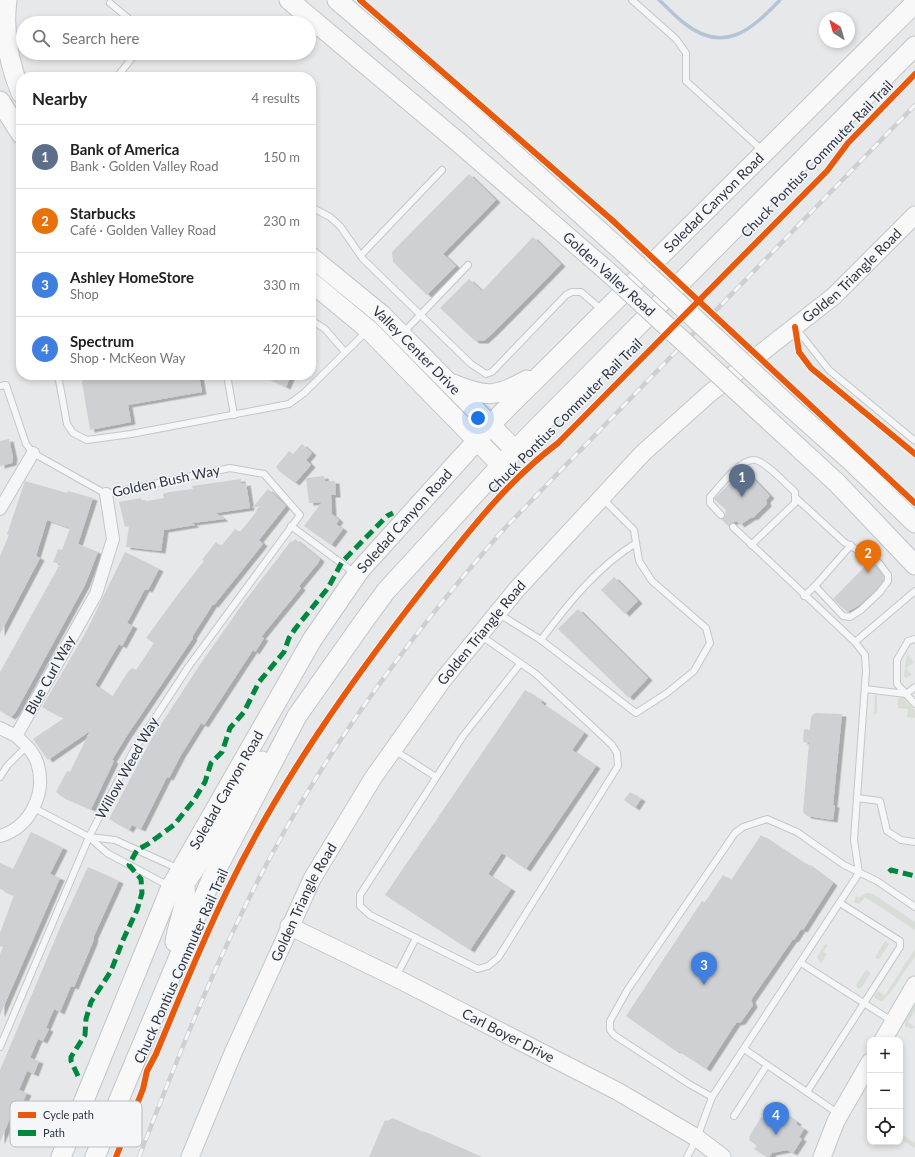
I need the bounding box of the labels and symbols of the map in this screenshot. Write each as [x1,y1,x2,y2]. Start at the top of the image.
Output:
north arrow [819,12,855,48]
street label: Chuck Pontius Commuter Rail Trail [737,77,896,241]
street label: Soledad Canyon Road [660,149,767,256]
street label: Golden Triangle Road [798,225,905,326]
street label: Golden Valley Road [560,228,659,320]
street label: Valley Center Drive [369,302,465,398]
street label: Chuck Pontius Commuter Rail Trail [484,335,645,496]
your location [468,408,488,428]
street label: Golden Bush Way [110,461,222,500]
pin: 1 [729,464,755,497]
street label: Soledad Canyon Road [353,465,455,576]
pin: 2 [855,540,881,573]
street label: Golden Triangle Road [433,576,529,688]
street label: Blue Curl Way [21,632,79,717]
street label: Willow Weed Way [92,713,162,822]
street label: Soledad Canyon Road [185,728,266,852]
street label: Golden Triangle Road [267,840,340,964]
street label: Chuck Pontius Commuter Rail Trail [130,866,231,1066]
pin: 3 [691,952,717,985]
street label: Carl Boyer Drive [459,1004,557,1066]
legend [10,1101,142,1147]
pin: 4 [763,1102,789,1135]
text: Cycle path [43,1108,94,1121]
text: Path [43,1126,65,1139]

